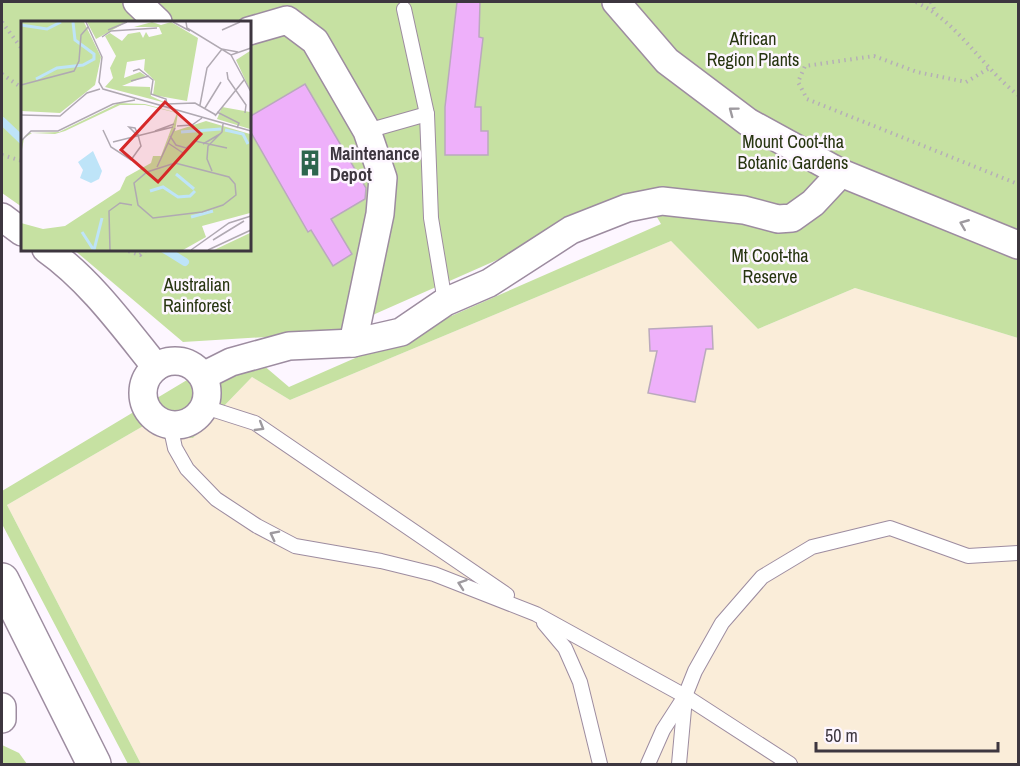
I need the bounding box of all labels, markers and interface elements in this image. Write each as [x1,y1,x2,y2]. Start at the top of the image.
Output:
inset map [21,21,250,250]
park label: African Region Plants [707,26,799,72]
one-way arrow [729,107,740,118]
park label: Mount Coot-tha Botanic Gardens [738,129,848,175]
place label: Maintenance Depot [330,141,419,187]
building icon: Maintenance Depot [295,148,325,178]
one-way arrow [959,219,970,231]
park label: Mt Coot-tha Reserve [731,243,809,289]
park label: Australian Rainforest [163,272,231,318]
one-way arrow [253,420,264,431]
one-way arrow [270,531,281,542]
one-way arrow [457,579,468,592]
scale bar [816,715,998,753]
text: 50 m [825,723,858,748]

